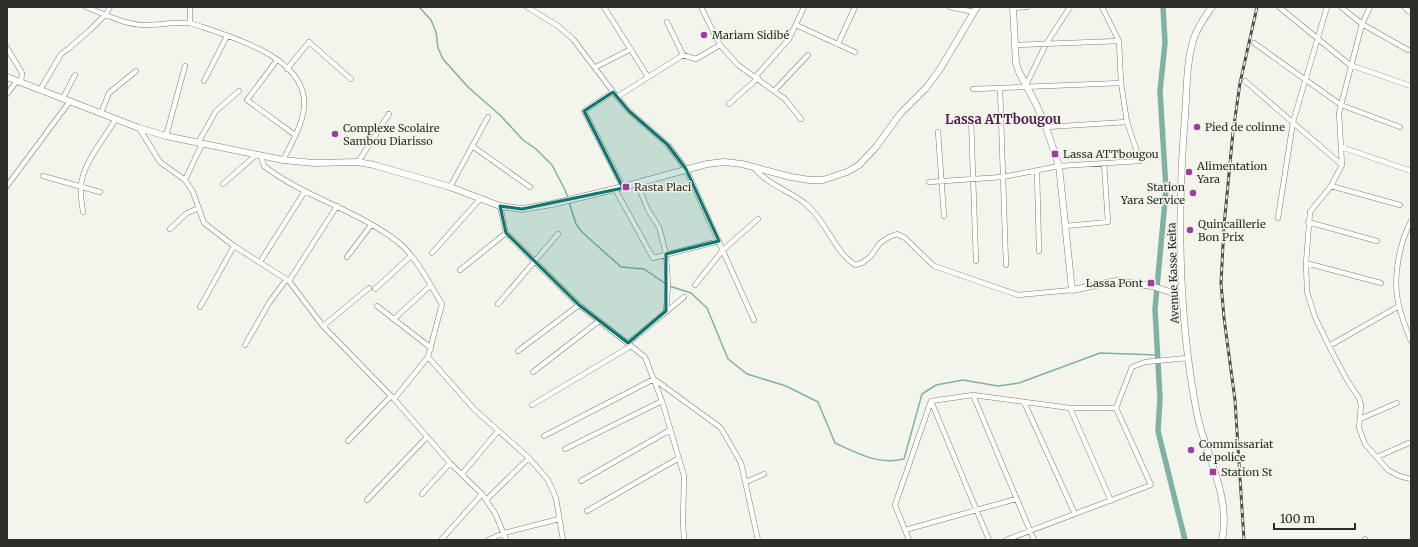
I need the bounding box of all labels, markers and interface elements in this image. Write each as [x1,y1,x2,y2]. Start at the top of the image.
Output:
place label: Mariam Sidibé [712,28,790,42]
marker: Mariam Sidibé [699,30,709,40]
district label: Lassa ATTbougou [945,111,1061,128]
place label: Pied de colinne [1205,120,1285,134]
place label: Complexe Scolaire Sambou Diarisso [343,121,440,148]
marker: Pied de colinne [1192,122,1202,132]
marker: Complexe Scolaire Sambou Diarisso [330,129,340,139]
place label: Lassa ATTbougou [1063,147,1159,161]
marker: Lassa ATTbougou [1050,149,1060,159]
place label: Alimentation Yara [1196,159,1268,186]
marker: Alimentation Yara [1184,167,1194,177]
place label: Rasta Placi [634,180,692,194]
place label: Station Yara Service [1120,180,1186,207]
marker: Rasta Placi [621,182,631,192]
marker: Station Yara Service [1188,188,1198,198]
place label: Quincaillerie Bon Prix [1198,217,1266,244]
street label: Avenue Kasse Keita [1164,222,1182,325]
marker: Quincaillerie Bon Prix [1185,225,1195,235]
place label: Lassa Pont [1086,276,1144,290]
marker: Lassa Pont [1146,278,1156,288]
place label: Commissariat de police [1199,437,1274,464]
marker: Commissariat de police [1186,445,1196,455]
place label: Station St [1221,465,1273,479]
marker: Station St [1208,467,1218,477]
scale bar [1274,505,1355,531]
text: 100 m [1280,511,1315,526]

